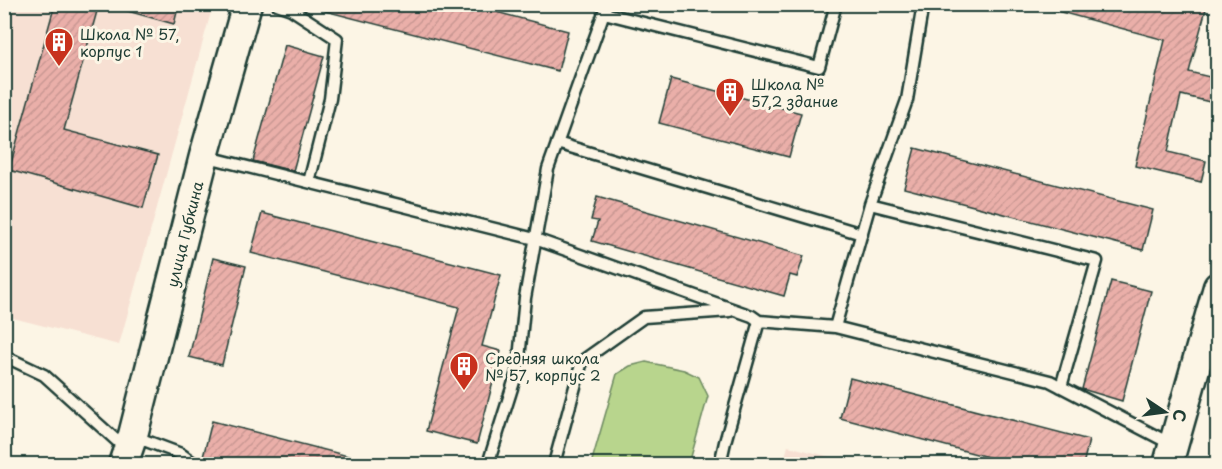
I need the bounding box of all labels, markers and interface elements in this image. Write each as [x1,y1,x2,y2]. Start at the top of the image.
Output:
place label: Школа № 57, корпус 1 [80,22,180,62]
building icon: Школа № 57, корпус 1 [43,26,75,68]
place label: Школа № 57,2 здание [751,72,838,112]
building icon: Школа № 57,2 здание [714,76,746,118]
street label: улица Губкина [160,178,208,290]
place label: Средняя школа № 57, корпус 2 [485,346,601,386]
building icon: Средняя школа № 57, корпус 2 [448,350,480,392]
north arrow [1135,382,1195,442]
text: С [1168,407,1194,424]

